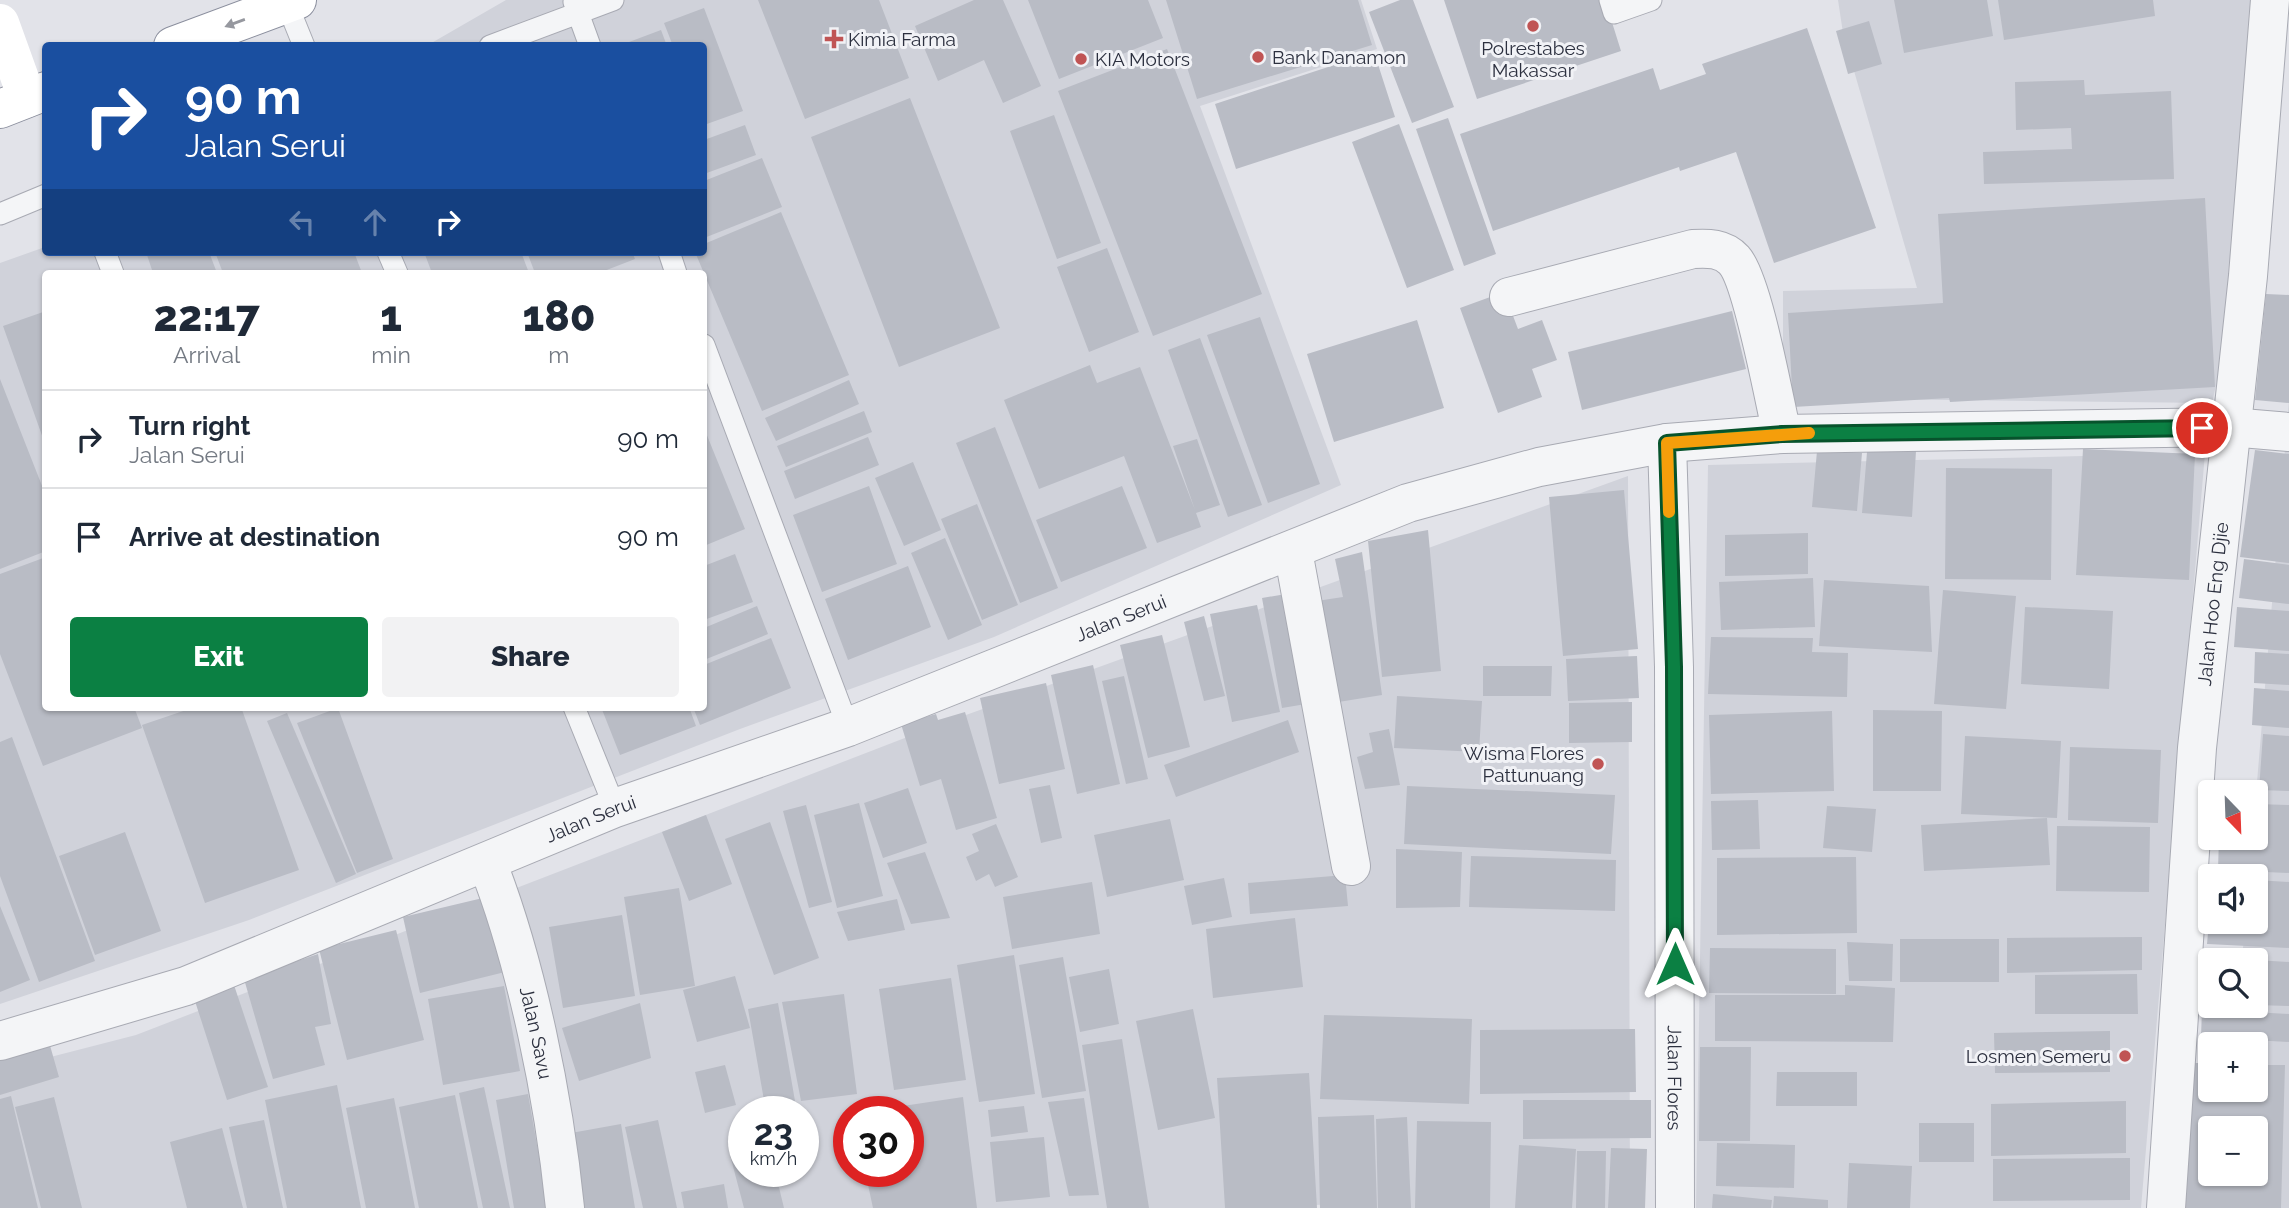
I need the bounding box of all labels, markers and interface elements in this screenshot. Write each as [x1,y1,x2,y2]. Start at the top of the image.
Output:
one-way arrow [224,18,245,29]
marker: Polrestabes Makassar [1525,18,1541,34]
place label: Kimia Farma [848,28,956,50]
marker: Kimia Farma [826,31,842,47]
place label: Polrestabes Makassar [1481,37,1585,81]
place label: Bank Danamon [1272,46,1406,68]
place label: KIA Motors [1095,48,1190,70]
marker: Bank Danamon [1250,49,1266,65]
marker: KIA Motors [1073,51,1089,67]
text: 90 m [185,68,301,125]
icon: right [70,70,161,161]
text: Jalan Serui [185,127,346,164]
icon: left [283,203,321,241]
icon: ahead [356,203,394,241]
icon: right [429,203,467,241]
text: 22:17 [154,292,260,341]
text: 1 [380,292,402,341]
text: 180 [522,292,595,341]
text: Arrival [173,341,240,368]
text: min [371,341,411,368]
text: m [548,341,569,368]
pin [2172,398,2232,458]
icon: arrive [2183,409,2221,447]
text: Turn right [129,411,250,441]
icon: right [70,420,108,458]
text: 90 m [617,424,679,454]
text: Jalan Serui [129,441,245,468]
icon: arrive [70,518,108,556]
street label: Jalan Hoo Eng Djie [2193,521,2232,687]
text: Arrive at destination [129,522,380,552]
text: 90 m [617,522,679,552]
street label: Jalan Serui [1072,590,1169,646]
button: Exit [70,617,368,697]
button: Share [382,617,679,697]
place label: Wisma Flores Pattunuang [1464,742,1584,786]
marker: Wisma Flores Pattunuang [1590,756,1606,772]
north arrow [2198,780,2268,850]
map controls [2198,780,2268,1186]
street label: Jalan Serui [542,791,639,847]
button: sound [2198,864,2268,934]
position arrow [1638,927,1712,1001]
button: search [2198,948,2268,1018]
street label: Jalan Savu [516,984,557,1081]
street label: Jalan Flores [1664,1025,1686,1131]
button: + [2198,1032,2268,1102]
place label: Losmen Semeru [1966,1045,2111,1067]
marker: Losmen Semeru [2117,1048,2133,1064]
speed limit sign: 30 [833,1096,924,1187]
text: 23 [754,1112,793,1153]
button: − [2198,1116,2268,1186]
text: km/h [750,1148,797,1169]

